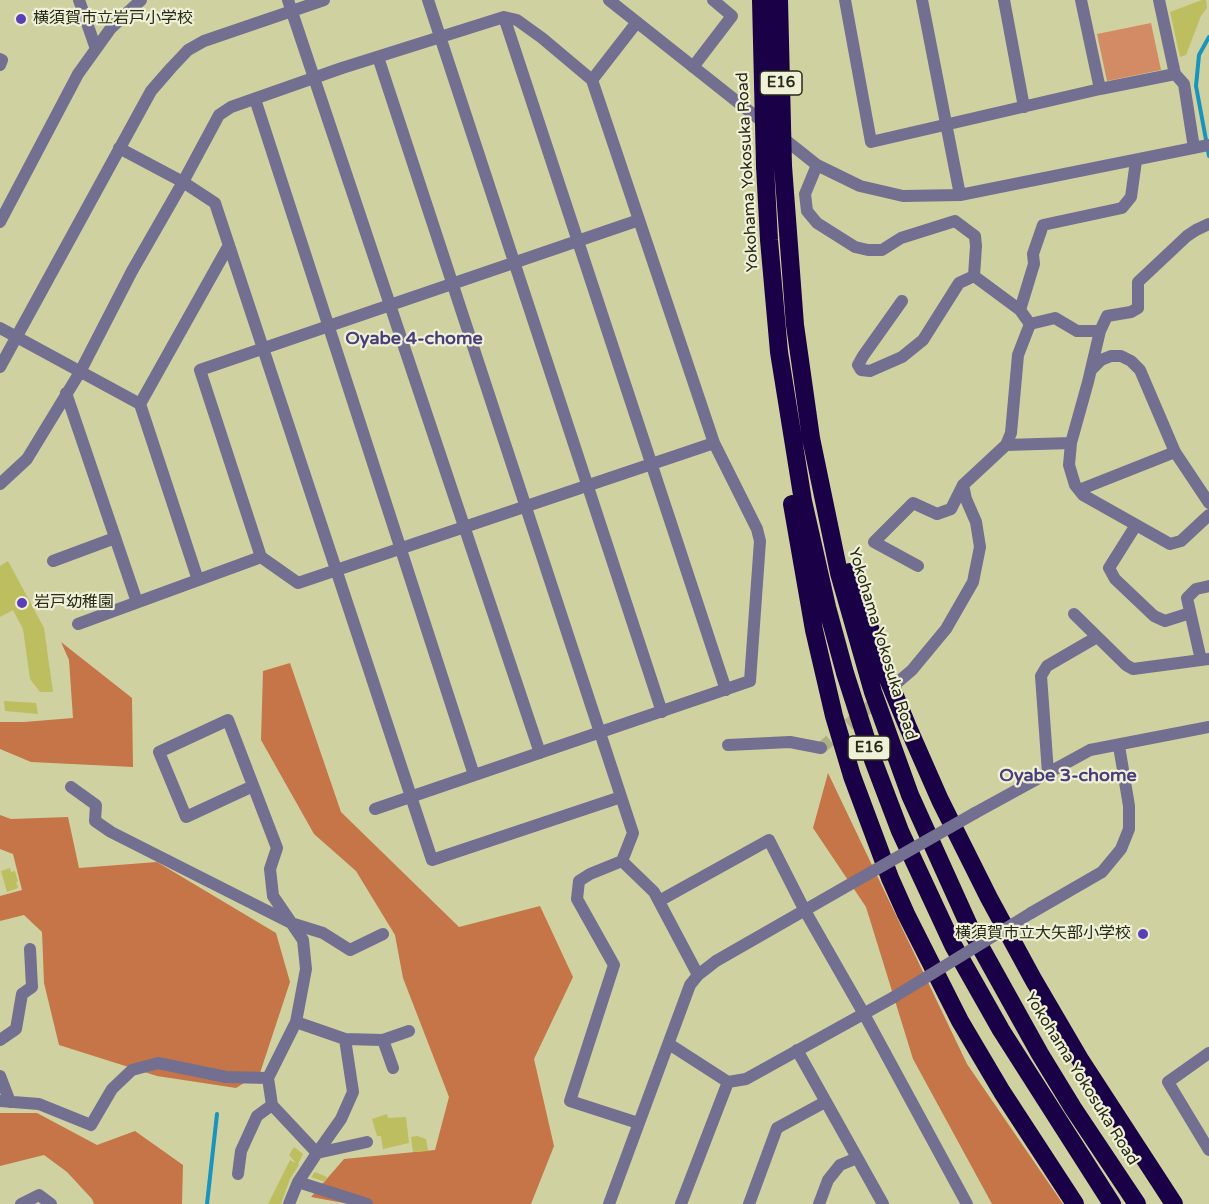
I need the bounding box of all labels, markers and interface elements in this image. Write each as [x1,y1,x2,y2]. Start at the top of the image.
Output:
place label: 横須賀市立岩戸小学校 [33,9,193,29]
marker: 横須賀市立岩戸小学校 [14,12,28,26]
road number: E16 [760,71,802,95]
street label: Yokohama Yokosuka Road [733,72,763,272]
district label: Oyabe 4-chome [345,328,483,350]
street label: Yokohama Yokosuka Road [844,546,920,742]
place label: 岩戸幼稚園 [34,593,114,613]
marker: 岩戸幼稚園 [15,596,29,610]
road number: E16 [848,736,890,760]
district label: Oyabe 3-chome [999,765,1137,787]
place label: 横須賀市立大矢部小学校 [955,924,1131,944]
marker: 横須賀市立大矢部小学校 [1136,927,1150,941]
street label: Yokohama Yokosuka Road [1020,989,1142,1169]

